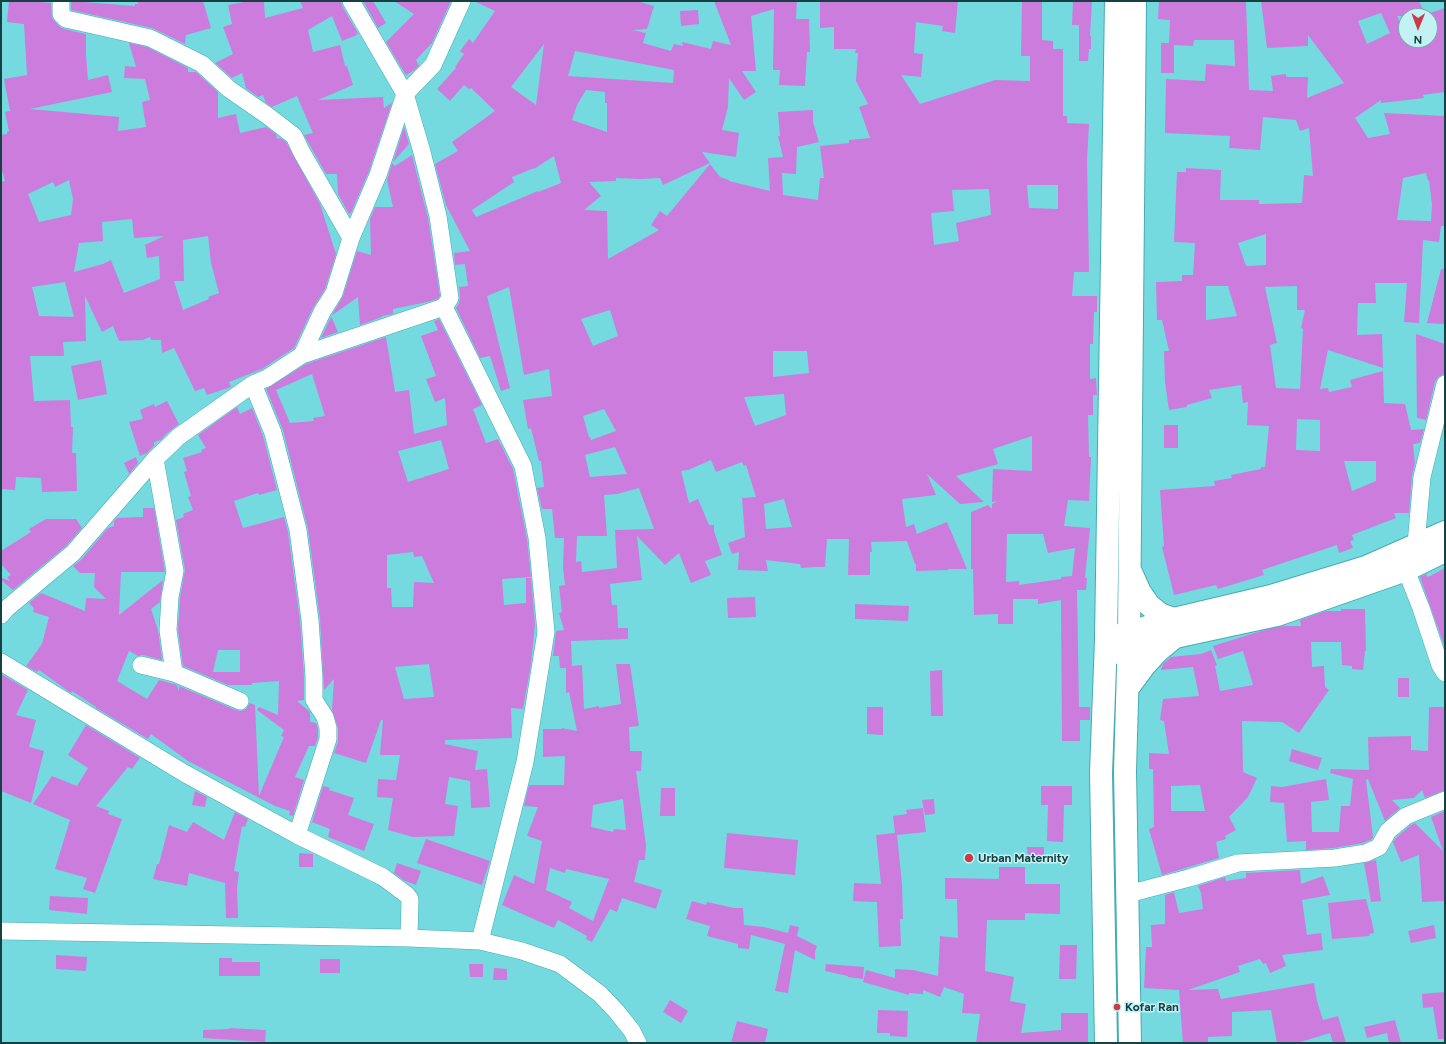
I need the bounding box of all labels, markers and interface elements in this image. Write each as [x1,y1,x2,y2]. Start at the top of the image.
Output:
north arrow [1398,8,1438,48]
text: N [1413,33,1422,46]
place label: Urban Maternity [978,851,1069,865]
marker: Urban Maternity [963,852,975,864]
place label: Kofar Ran [1125,1000,1179,1014]
marker: Kofar Ran [1112,1002,1122,1012]

